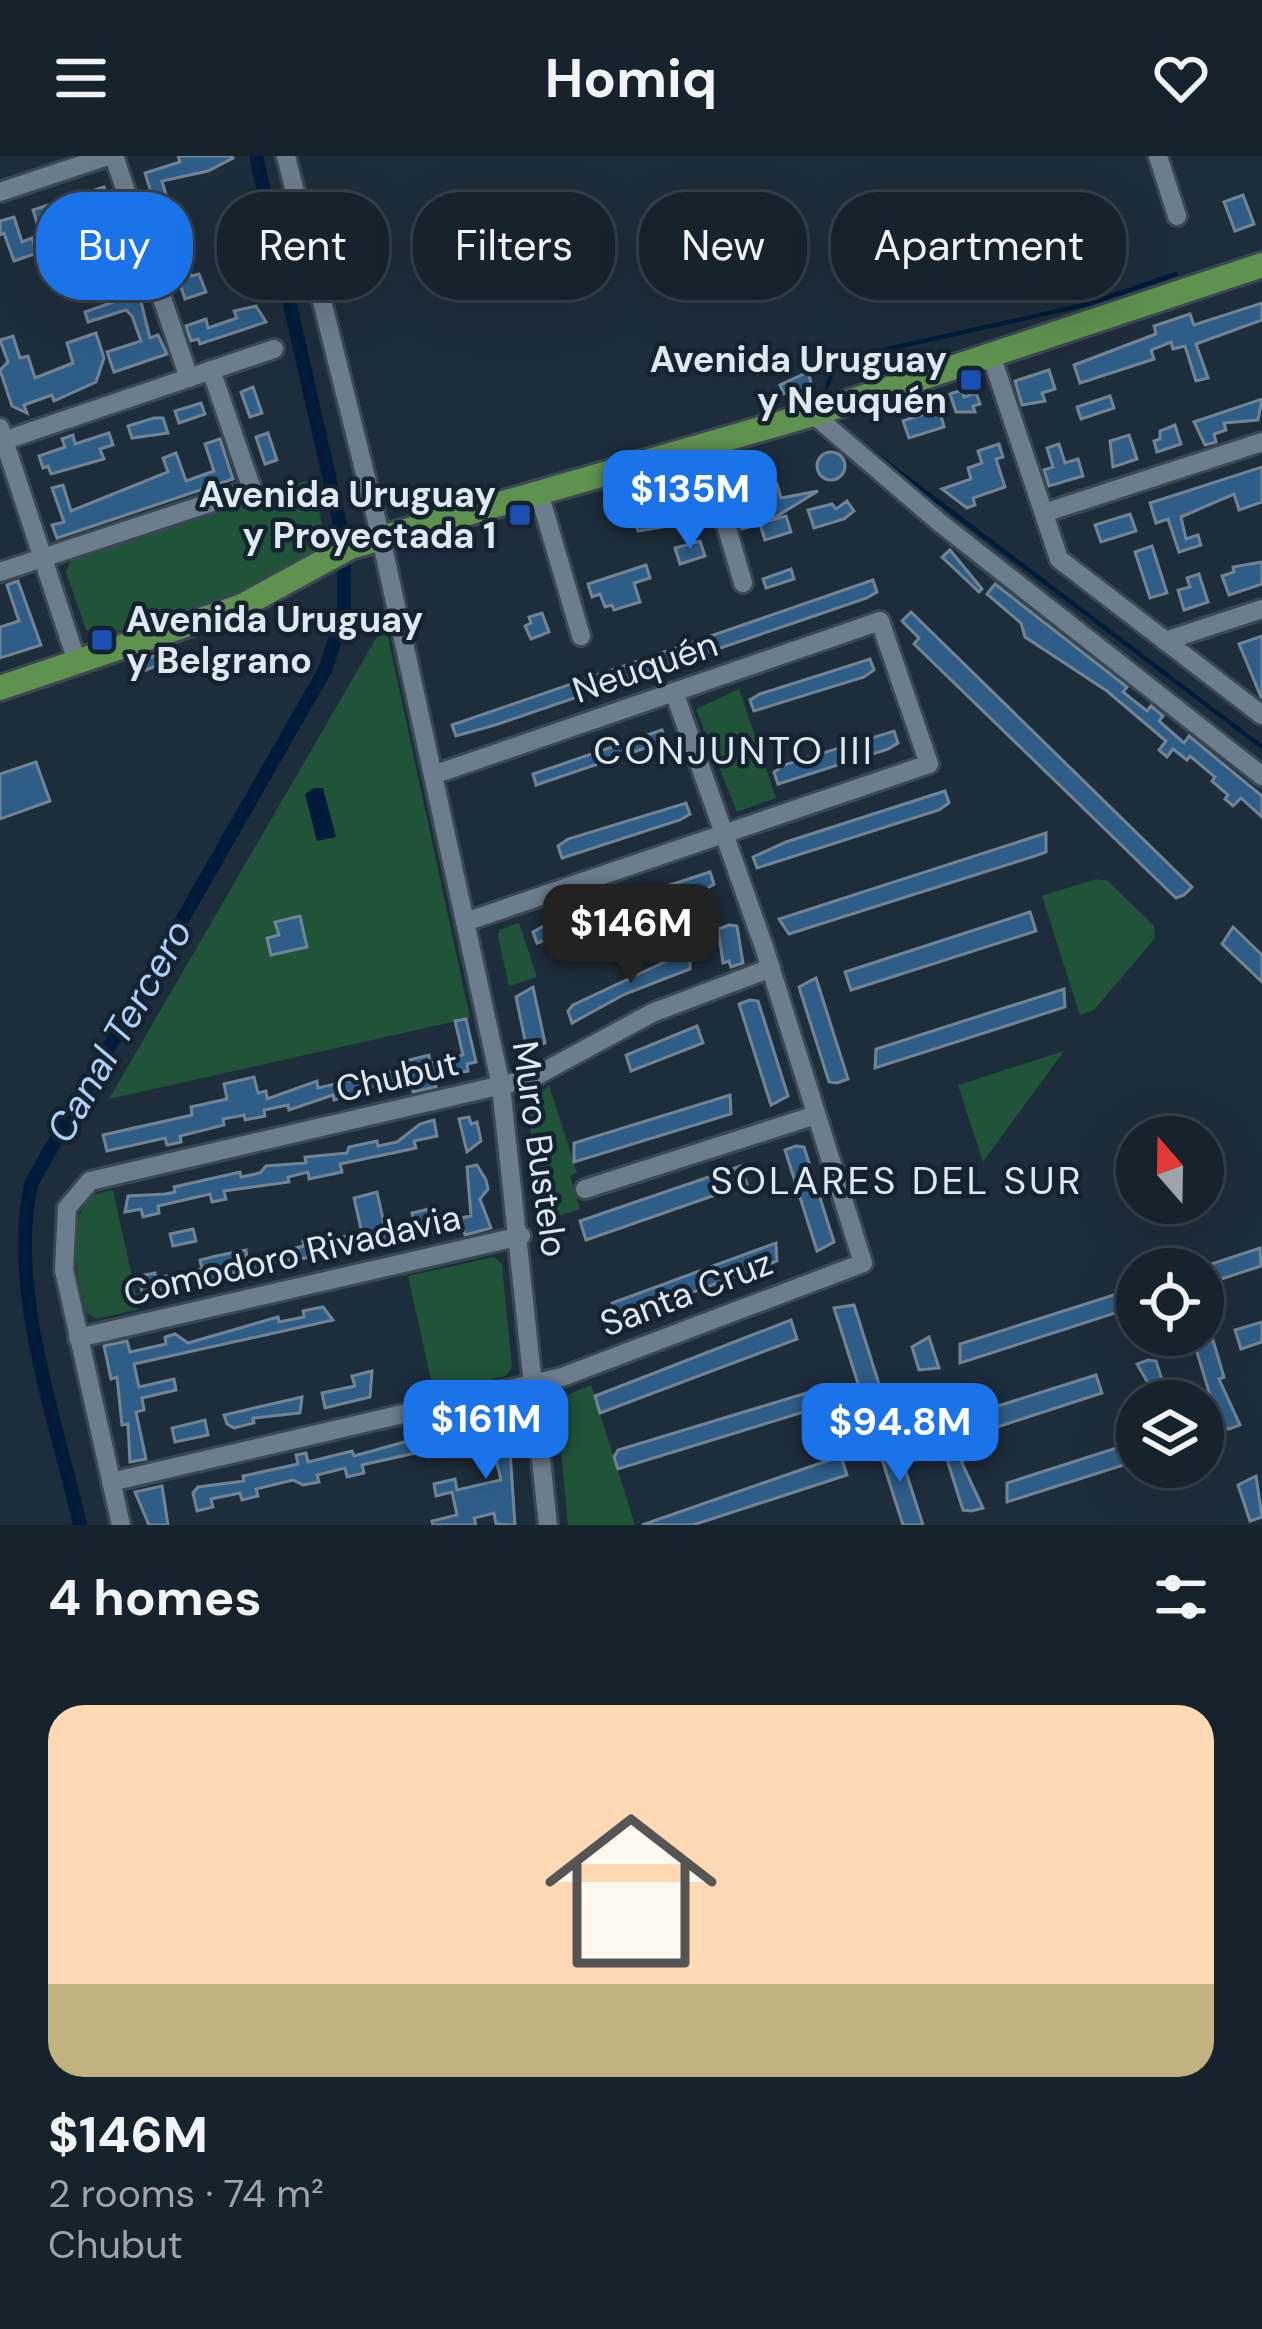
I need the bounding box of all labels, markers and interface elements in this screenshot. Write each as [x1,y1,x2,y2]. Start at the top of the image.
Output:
text: Homiq [545,43,717,114]
icon: menu [48,45,114,111]
icon: heart [1148,45,1214,111]
chip: Buy [36,192,193,300]
chip: Rent [217,192,389,300]
chip: Filters [413,192,615,300]
chip: New [639,192,807,300]
chip: Apartment [831,192,1126,300]
place label: Avenida Uruguay y Neuquén [650,336,947,424]
marker: Avenida Uruguay y Neuquén [958,367,984,393]
pin: $135M [606,450,774,552]
text: $135M [630,463,750,514]
place label: Avenida Uruguay y Proyectada 1 [199,471,496,559]
marker: Avenida Uruguay y Proyectada 1 [507,502,533,528]
place label: Avenida Uruguay y Belgrano [126,596,424,684]
street label: Neuquén [566,620,724,714]
marker: Avenida Uruguay y Belgrano [89,627,115,653]
district label: CONJUNTO III [593,725,875,776]
pin: $146M [547,884,715,986]
text: $146M [570,897,692,948]
water label: Canal Tercero [34,910,204,1152]
street label: Muro Bustelo [502,1038,578,1260]
street label: Chubut [331,1039,463,1113]
north arrow [1116,1116,1224,1224]
map controls [1116,1116,1224,1488]
district label: SOLARES DEL SUR [710,1155,1084,1206]
street label: Comodoro Rivadavia [119,1193,465,1317]
street label: Santa Cruz [593,1239,779,1347]
button: locate [1116,1248,1224,1356]
pin: $161M [402,1380,570,1482]
button: layers [1116,1380,1224,1488]
pin: $94.8M [802,1383,998,1485]
text: $161M [430,1393,542,1444]
text: $94.8M [829,1396,971,1447]
text: 4 homes [48,1564,262,1631]
icon: filters [1148,1564,1214,1630]
icon: home [523,1783,739,1999]
text: $146M [48,2101,208,2168]
text: 2 rooms · 74 m² [48,2168,324,2219]
text: Chubut [48,2219,183,2270]

